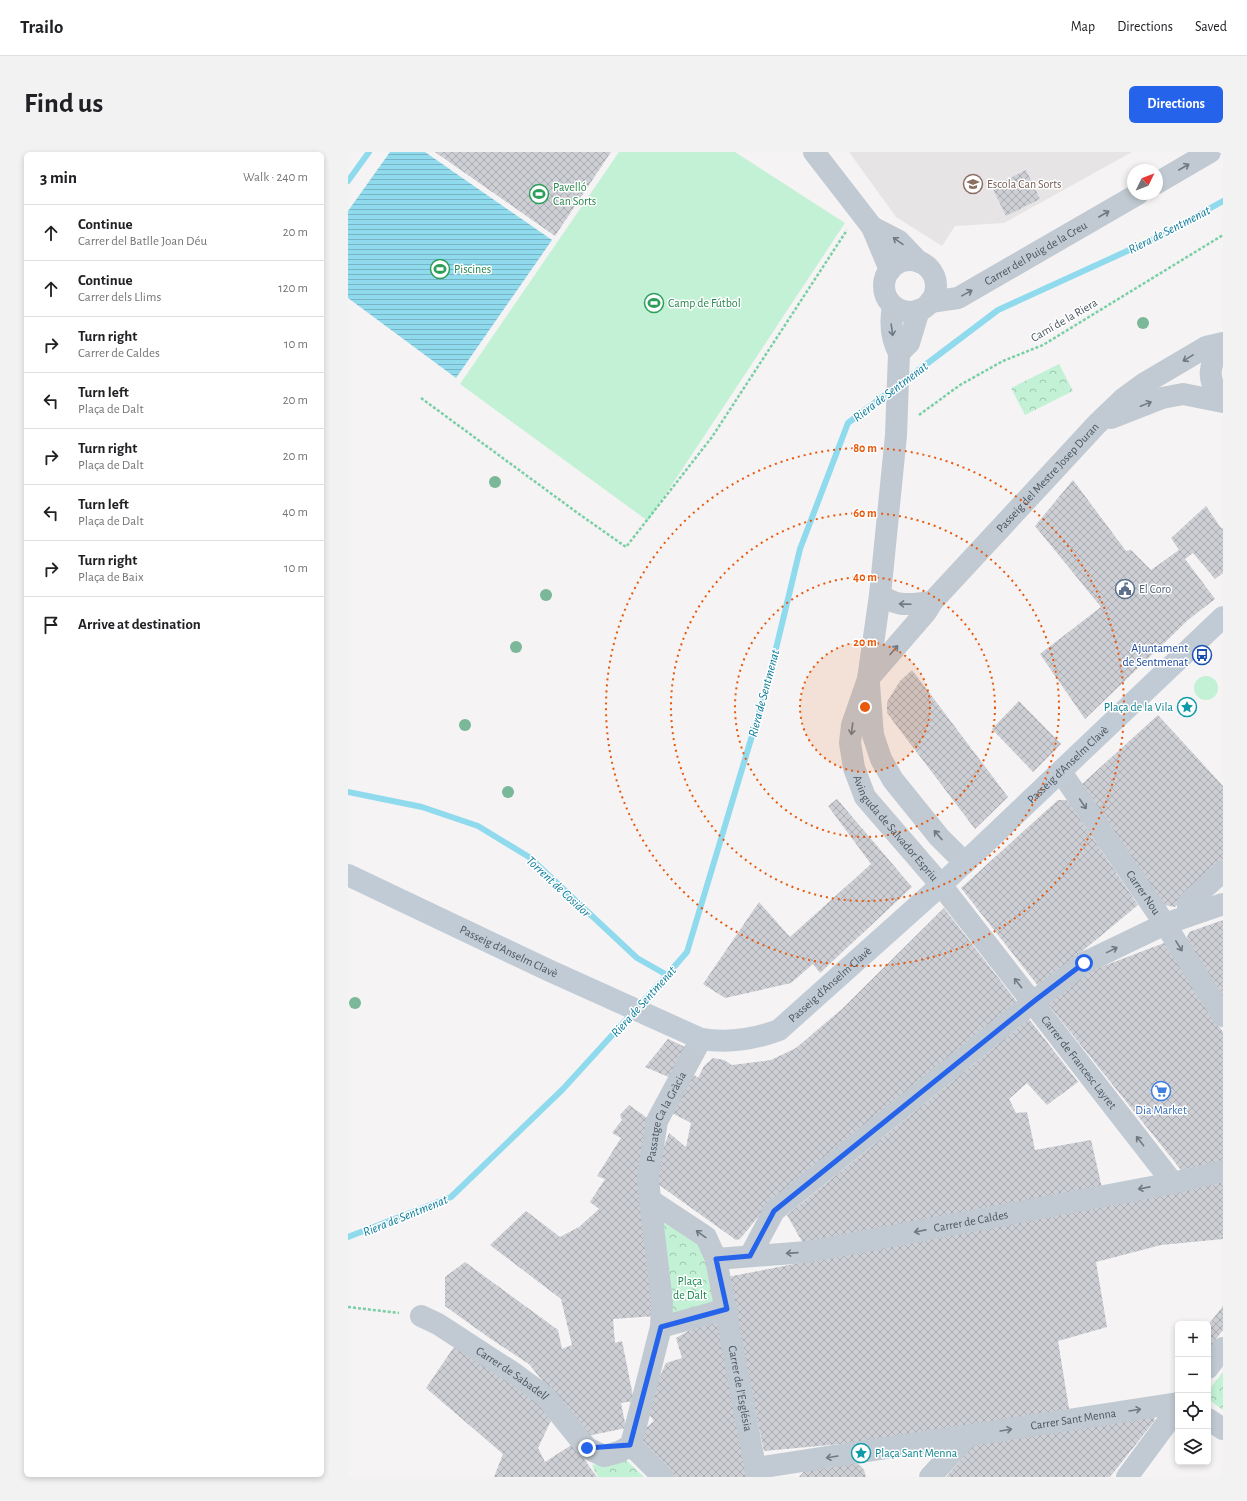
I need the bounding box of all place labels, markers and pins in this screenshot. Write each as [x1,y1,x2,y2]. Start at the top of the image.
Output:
school or university icon: Escola Can Sorts [962,173,984,195]
place label: Escola Can Sorts [987,178,1061,190]
place label: Pavelló Can Sorts [553,181,596,207]
sports icon: Pavelló Can Sorts [528,183,550,205]
sports icon: Piscines [429,258,451,280]
place label: Piscines [454,263,491,275]
sports icon: Camp de Fútbol [643,292,665,314]
place label: Camp de Fútbol [668,297,741,309]
public building icon: El Coro [1114,578,1136,600]
place label: El Coro [1139,583,1171,595]
place label: Ajuntament de Sentmenat [1123,642,1188,668]
bus stop icon: Ajuntament de Sentmenat [1191,644,1213,666]
place icon: Plaça de la Vila [1176,696,1198,718]
centre of rings [858,700,872,714]
place label: Plaça de la Vila [1104,701,1173,713]
supermarket icon: Dia Market [1150,1080,1172,1102]
place label: Dia Market [1135,1104,1187,1116]
place icon: Plaça Sant Menna [850,1442,872,1464]
place label: Plaça Sant Menna [875,1447,958,1459]

